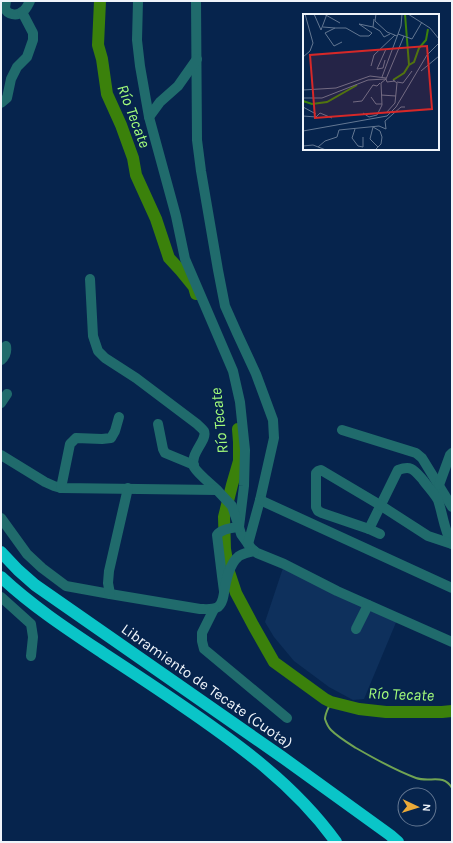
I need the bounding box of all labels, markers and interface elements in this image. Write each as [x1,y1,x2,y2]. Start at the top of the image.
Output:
inset map [303,14,439,150]
water label: Río Tecate [113,82,155,151]
water label: Río Tecate [206,386,232,455]
street label: Libramiento de Tecate (Cuota) [118,620,296,752]
water label: Río Tecate [368,683,435,705]
north arrow [397,787,437,827]
text: N [420,803,433,812]

